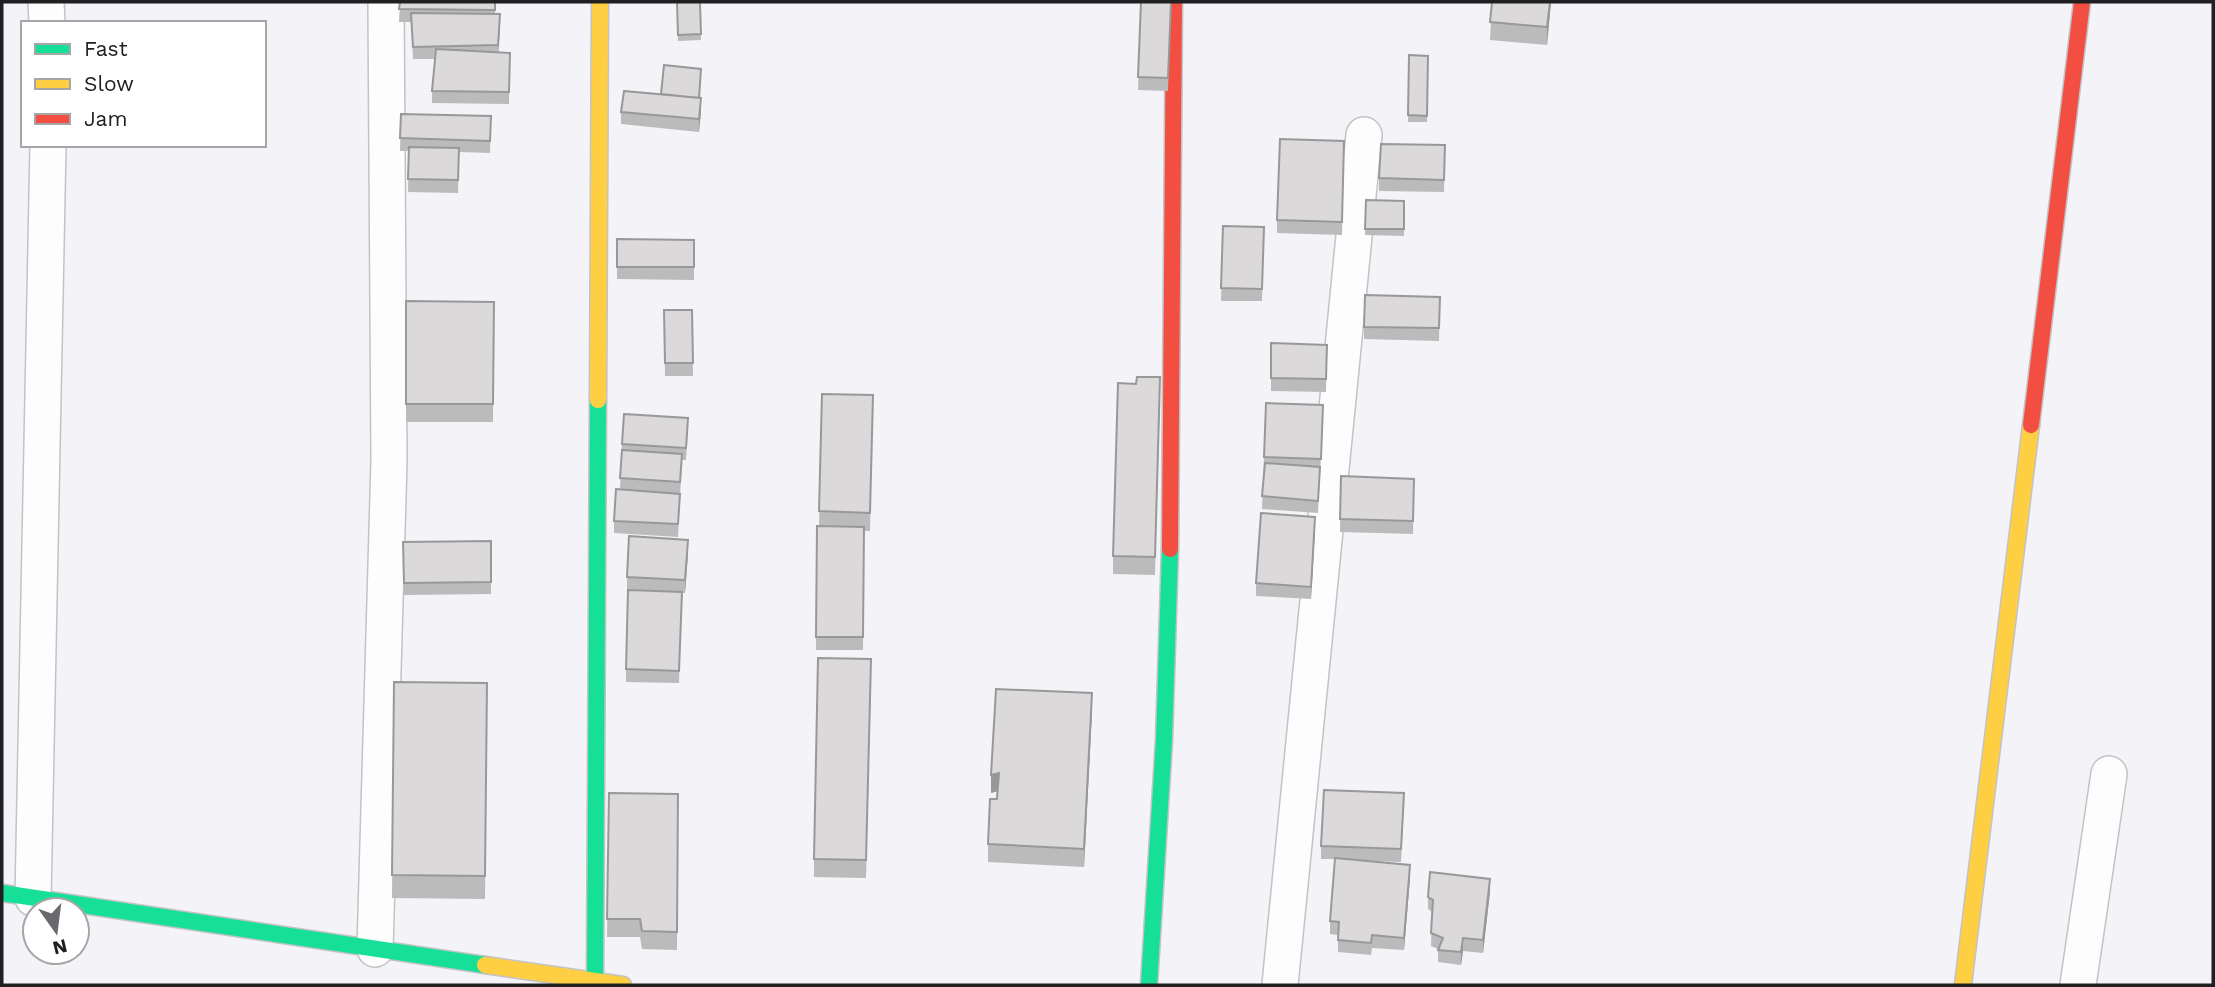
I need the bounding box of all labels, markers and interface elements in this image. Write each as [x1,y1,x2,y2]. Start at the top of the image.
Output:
legend [21,21,266,147]
text: Fast [84,36,128,61]
text: Slow [84,71,134,96]
text: Jam [84,106,127,131]
north arrow [21,896,91,966]
text: N [50,934,70,960]

